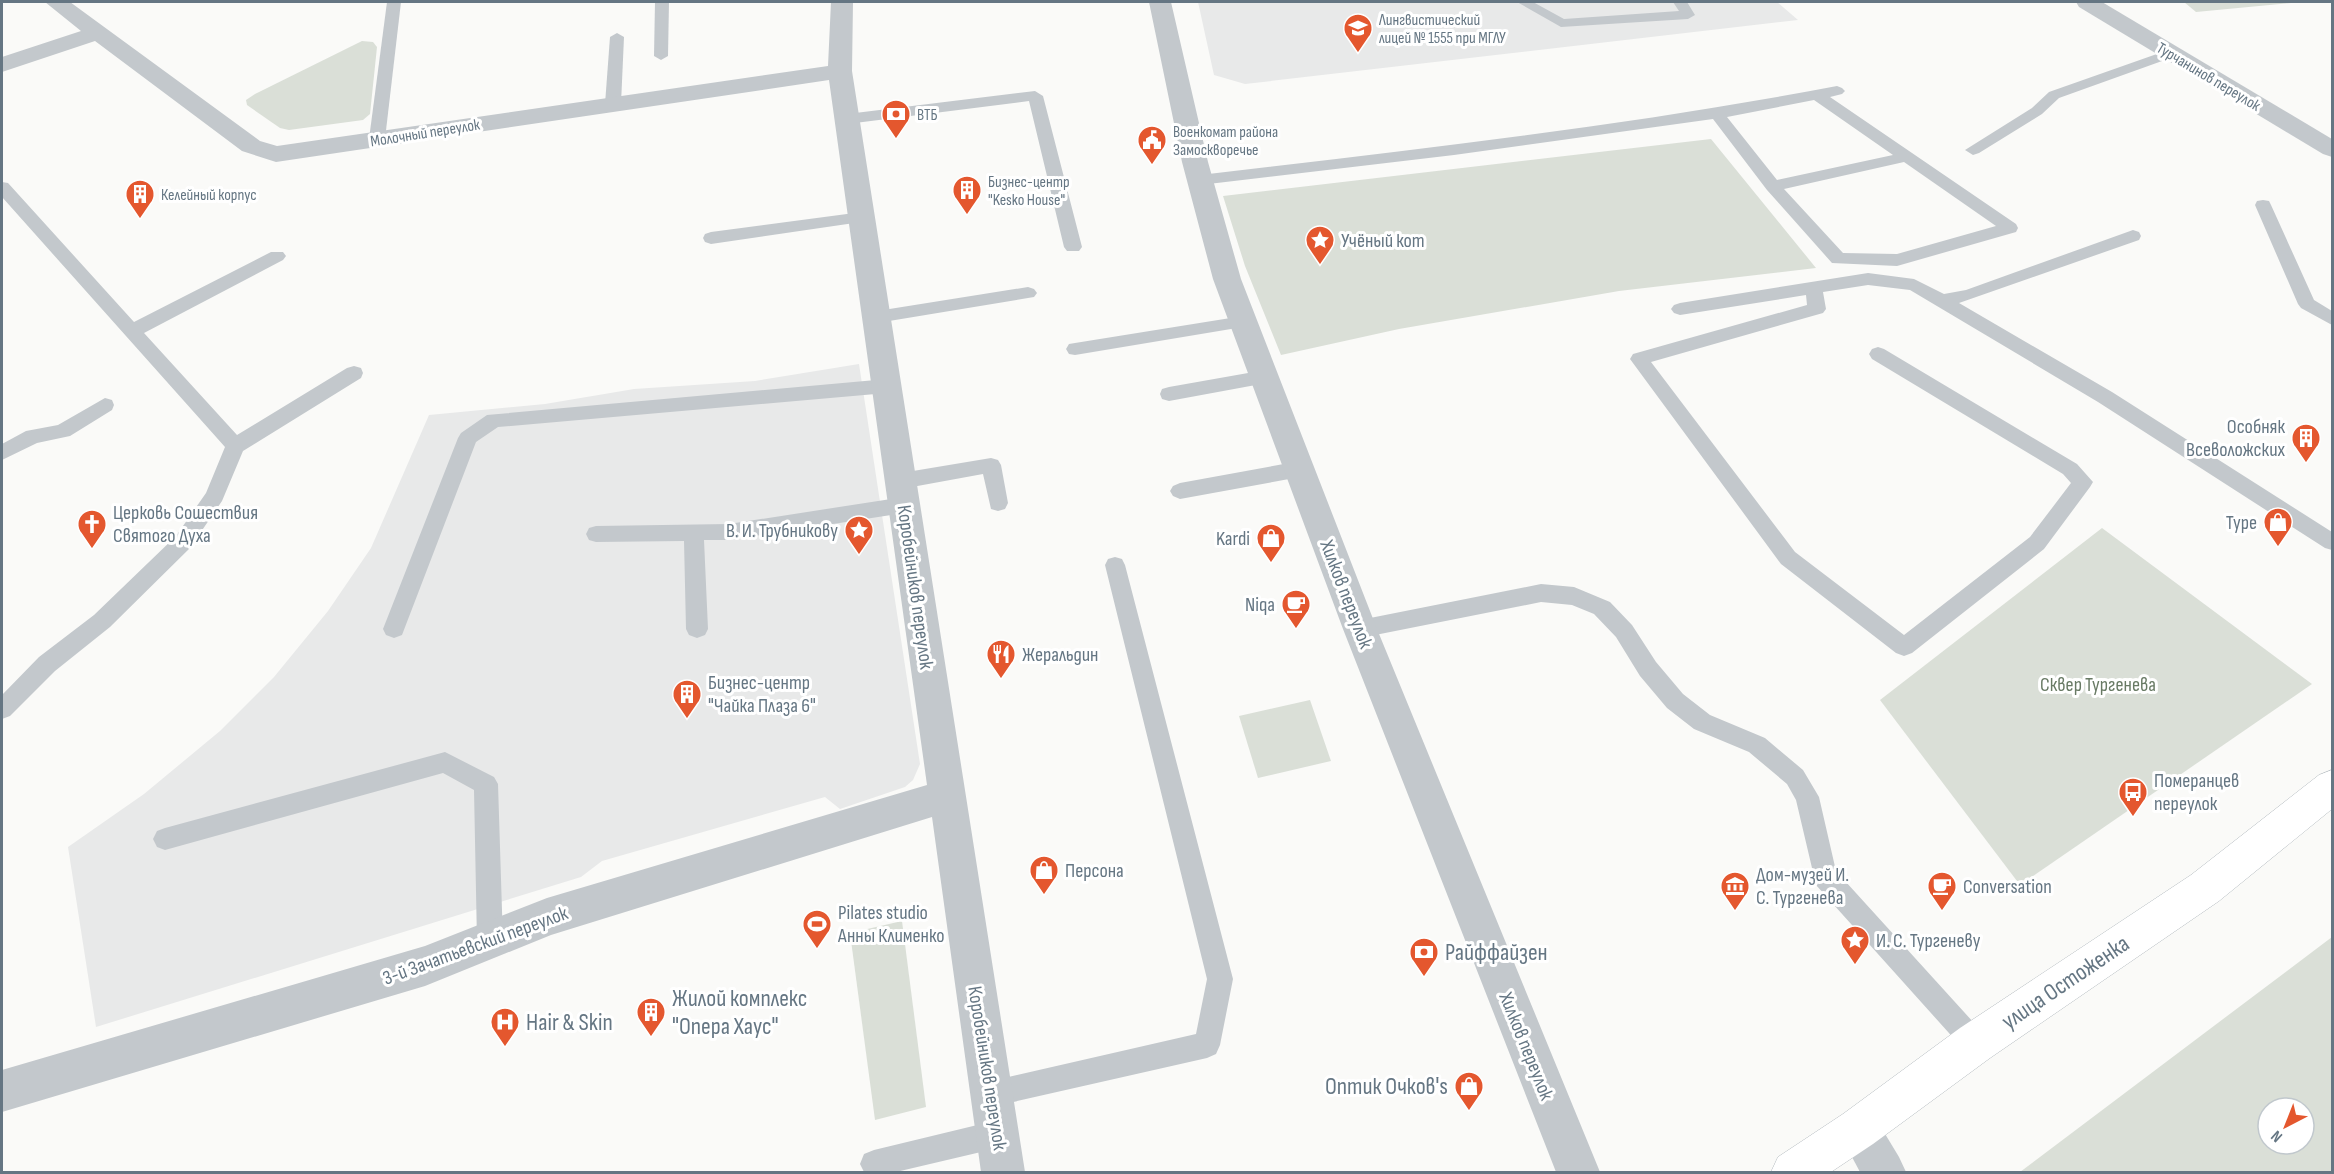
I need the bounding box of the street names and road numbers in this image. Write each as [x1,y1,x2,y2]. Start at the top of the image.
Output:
street label: Турчанинов переулок [2153,39,2264,116]
street label: Молочный переулок [369,115,482,152]
street label: Коробейников переулок [892,503,938,671]
street label: Хилков переулок [1314,536,1378,652]
street label: 3-й Зачатьевский переулок [380,901,572,991]
street label: улица Остоженка [1996,929,2135,1036]
street label: Коробейников переулок [962,984,1012,1152]
street label: Хилков переулок [1493,988,1559,1104]

